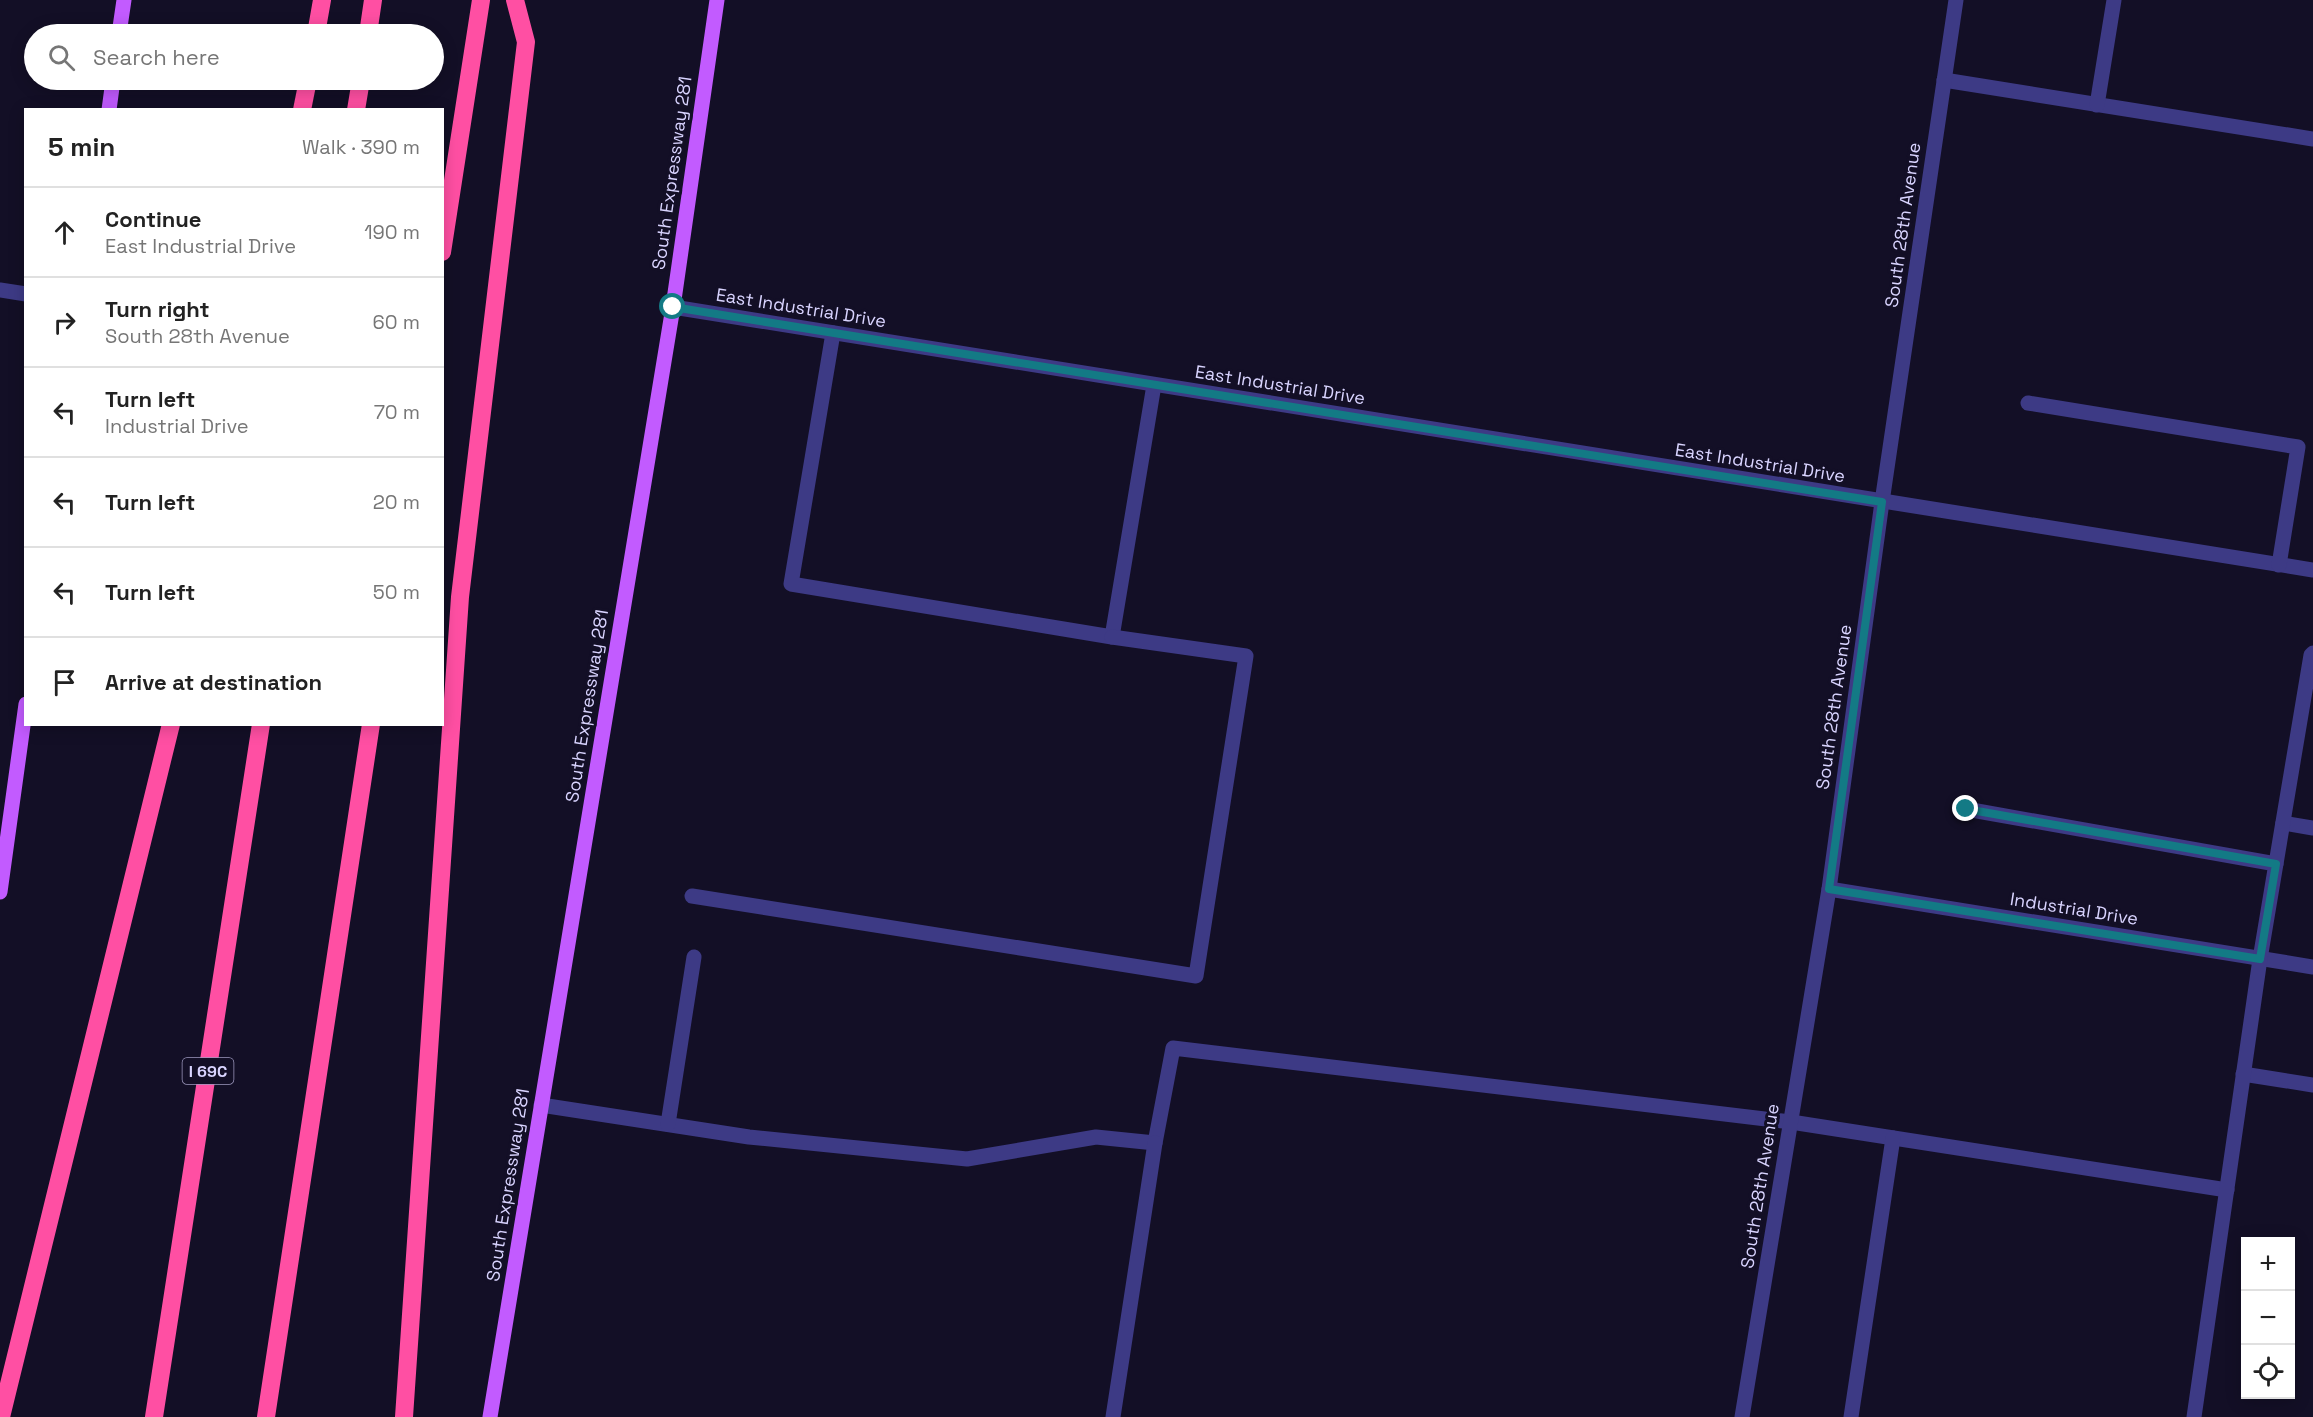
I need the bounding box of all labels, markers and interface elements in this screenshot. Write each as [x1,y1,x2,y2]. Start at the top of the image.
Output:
search box [24,24,444,90]
icon: search [45,41,78,74]
text: Search here [93,43,220,71]
street label: South Expressway 281 [647,75,696,271]
text: 5 min [48,130,115,164]
text: Walk · 390 m [302,134,420,160]
street label: South 28th Avenue [1880,141,1925,309]
text: Continue [105,205,201,233]
icon: ahead [48,216,81,249]
text: 190 m [364,219,420,245]
text: East Industrial Drive [105,233,296,259]
street label: East Industrial Drive [714,283,888,332]
route start [659,293,685,319]
text: Turn right [105,295,210,323]
icon: right [48,306,81,339]
text: 60 m [373,309,420,335]
text: South 28th Avenue [105,323,290,349]
street label: East Industrial Drive [1193,360,1367,409]
text: Turn left [105,385,195,413]
icon: left [48,396,81,429]
text: 70 m [374,399,420,425]
text: Industrial Drive [105,413,249,439]
street label: East Industrial Drive [1673,438,1847,487]
icon: left [48,486,81,519]
text: Turn left [105,488,195,516]
text: 20 m [373,489,420,515]
icon: left [48,576,81,609]
text: Turn left [105,578,195,606]
text: 50 m [373,579,420,605]
street label: South Expressway 281 [560,608,613,804]
street label: South 28th Avenue [1811,623,1856,791]
icon: arrive [48,666,81,699]
text: Arrive at destination [105,668,322,696]
route end [1952,795,1978,821]
street label: Industrial Drive [2008,887,2140,930]
road number: I 69C [182,1058,234,1084]
street label: South Expressway 281 [481,1087,534,1283]
street label: South 28th Avenue [1735,1102,1784,1270]
map controls [2241,1237,2295,1399]
button: + [2241,1237,2295,1291]
button: − [2241,1291,2295,1345]
button: locate [2241,1345,2295,1399]

